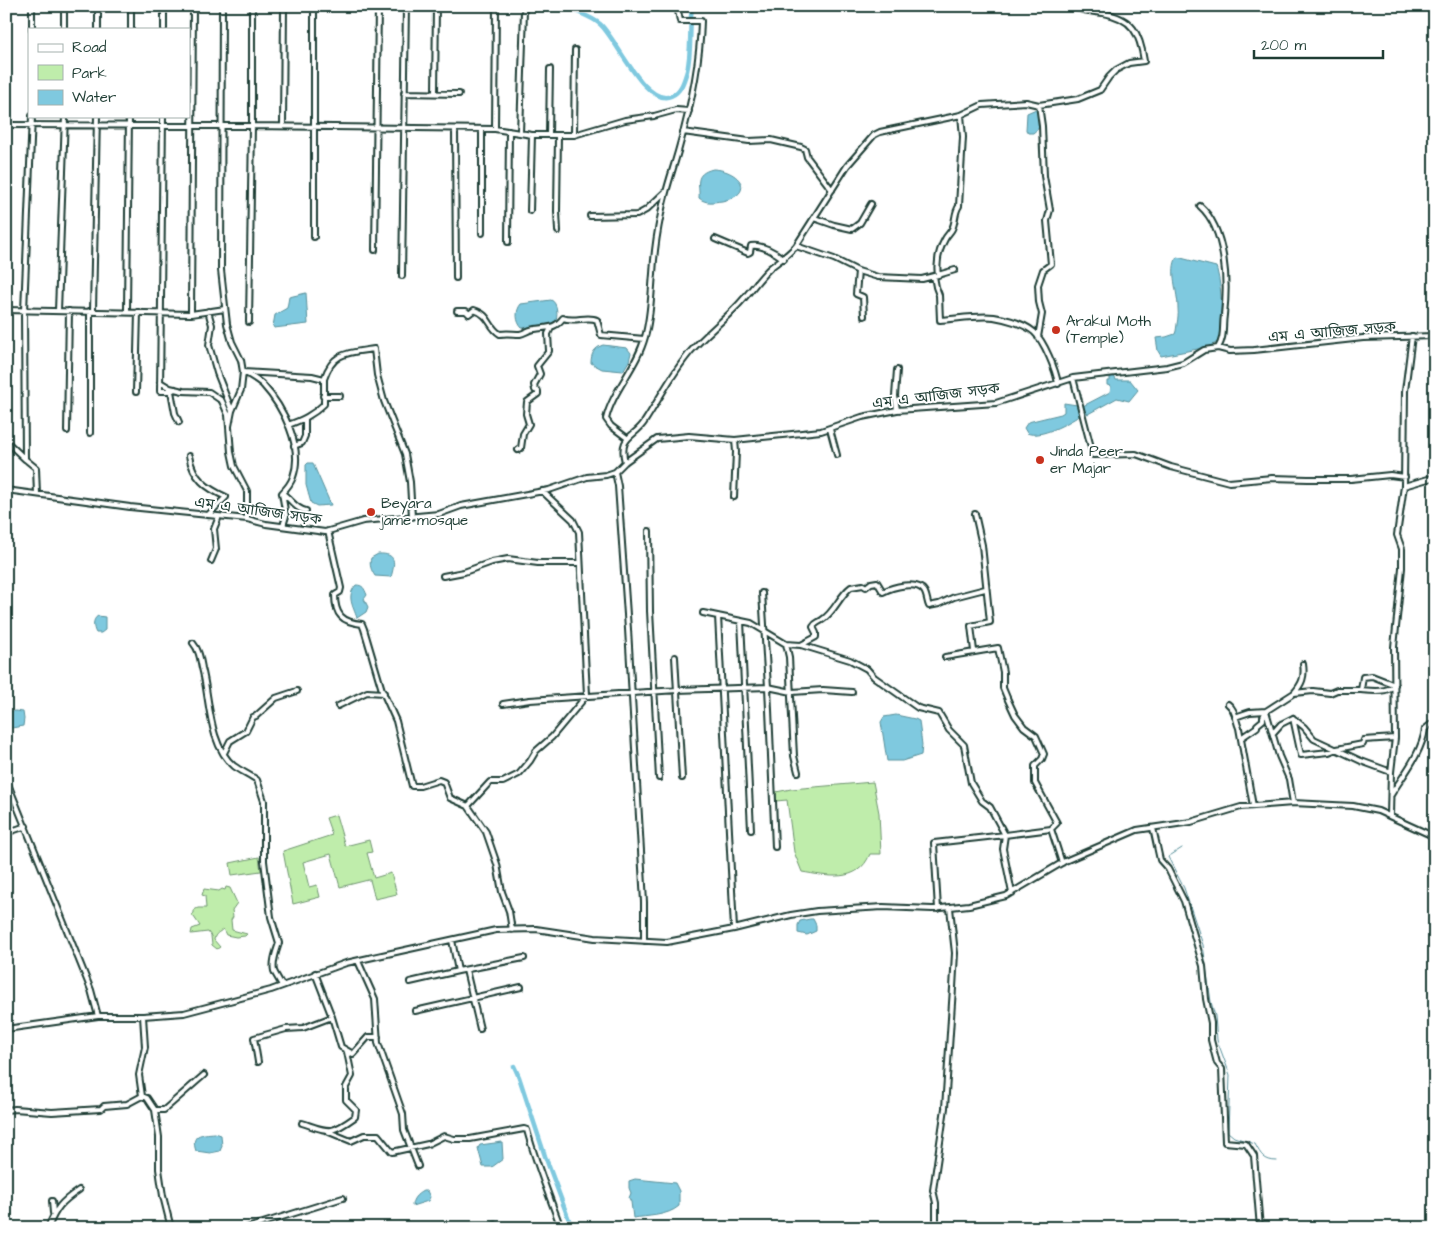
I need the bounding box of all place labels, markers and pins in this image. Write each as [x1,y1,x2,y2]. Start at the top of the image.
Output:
place label: Arakul Moth (Temple) [1066,311,1152,349]
marker: Arakul Moth (Temple) [1050,324,1062,336]
place label: Jinda Peer er Majar [1050,441,1123,479]
marker: Jinda Peer er Majar [1034,454,1046,466]
place label: Beyara jame mosque [379,493,468,531]
marker: Beyara jame mosque [365,506,377,518]

